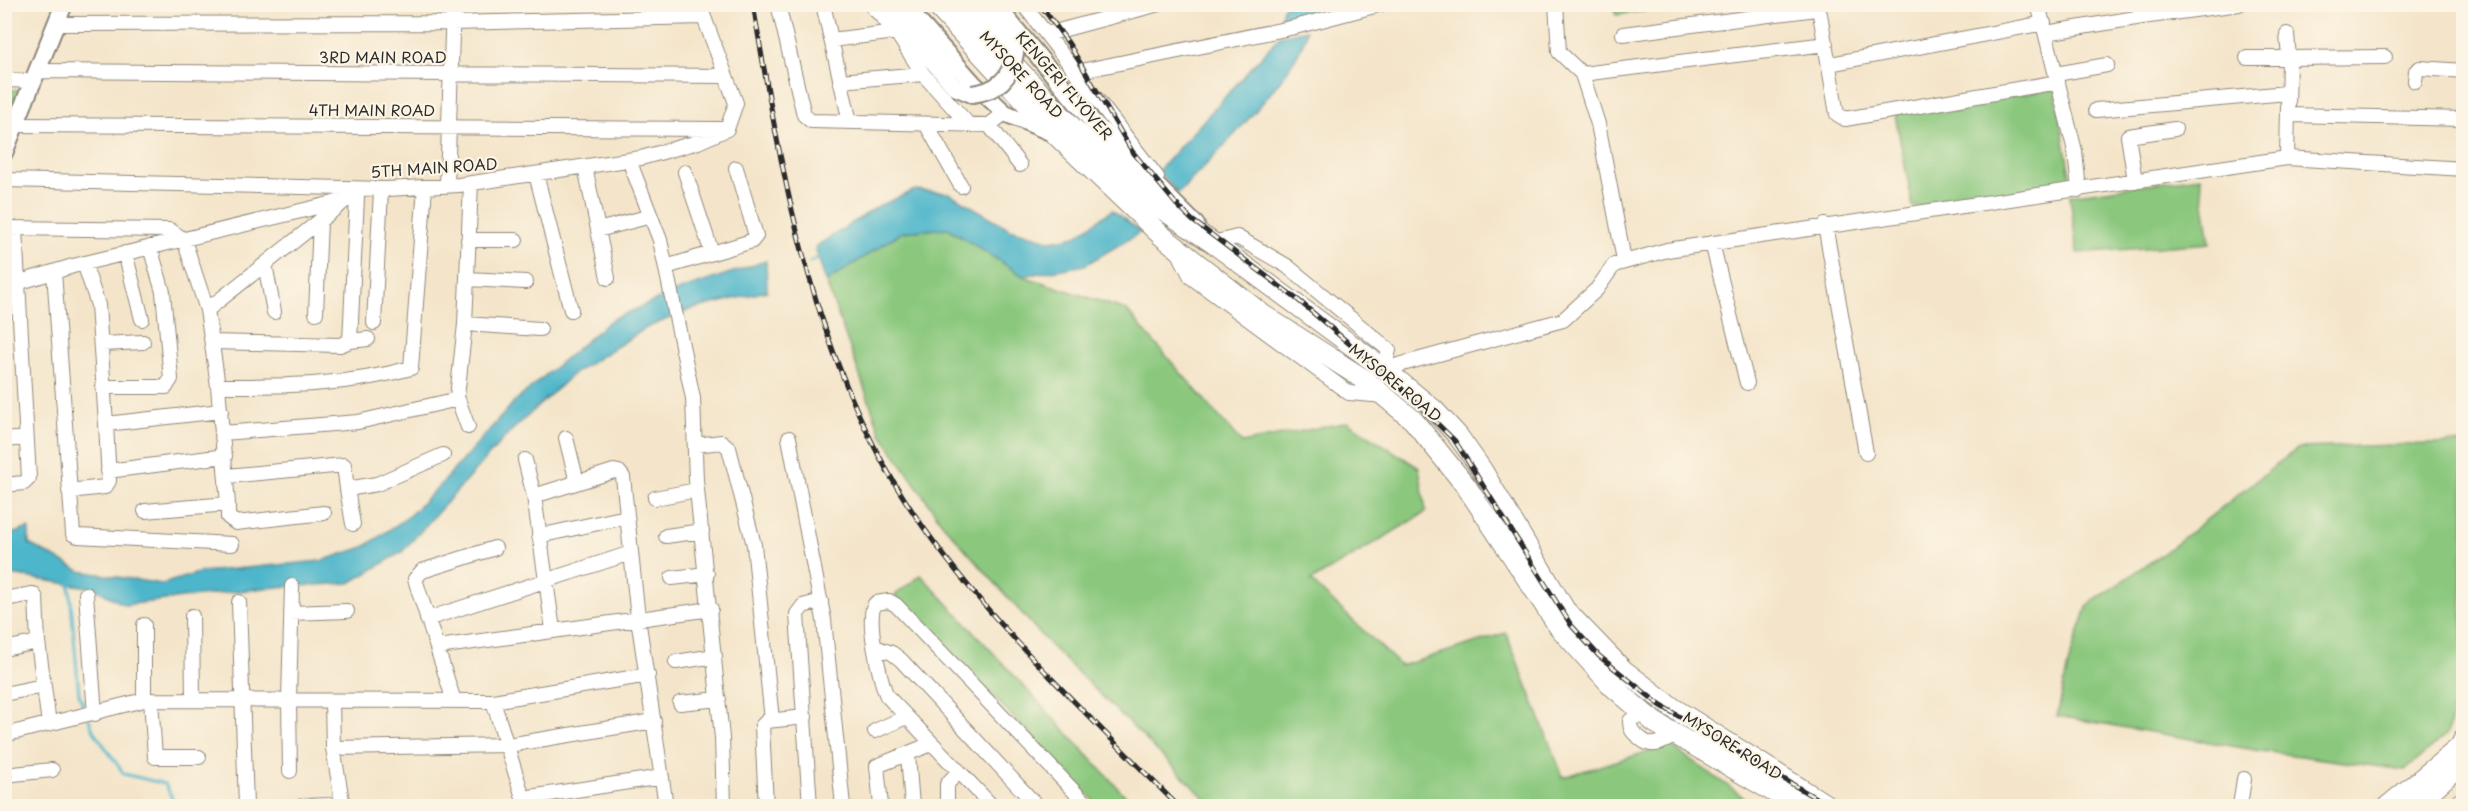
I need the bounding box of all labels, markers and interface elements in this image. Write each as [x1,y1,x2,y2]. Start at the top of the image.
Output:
street label: MYSORE ROAD [975,25,1069,123]
street label: KENGERI FLYOVER [1011,25,1119,145]
street label: 3RD MAIN ROAD [319,45,447,68]
street label: 4TH MAIN ROAD [309,98,435,121]
street label: 5TH MAIN ROAD [370,151,498,183]
street label: MYSORE ROAD [1345,337,1447,427]
street label: MYSORE ROAD [1679,705,1787,785]

